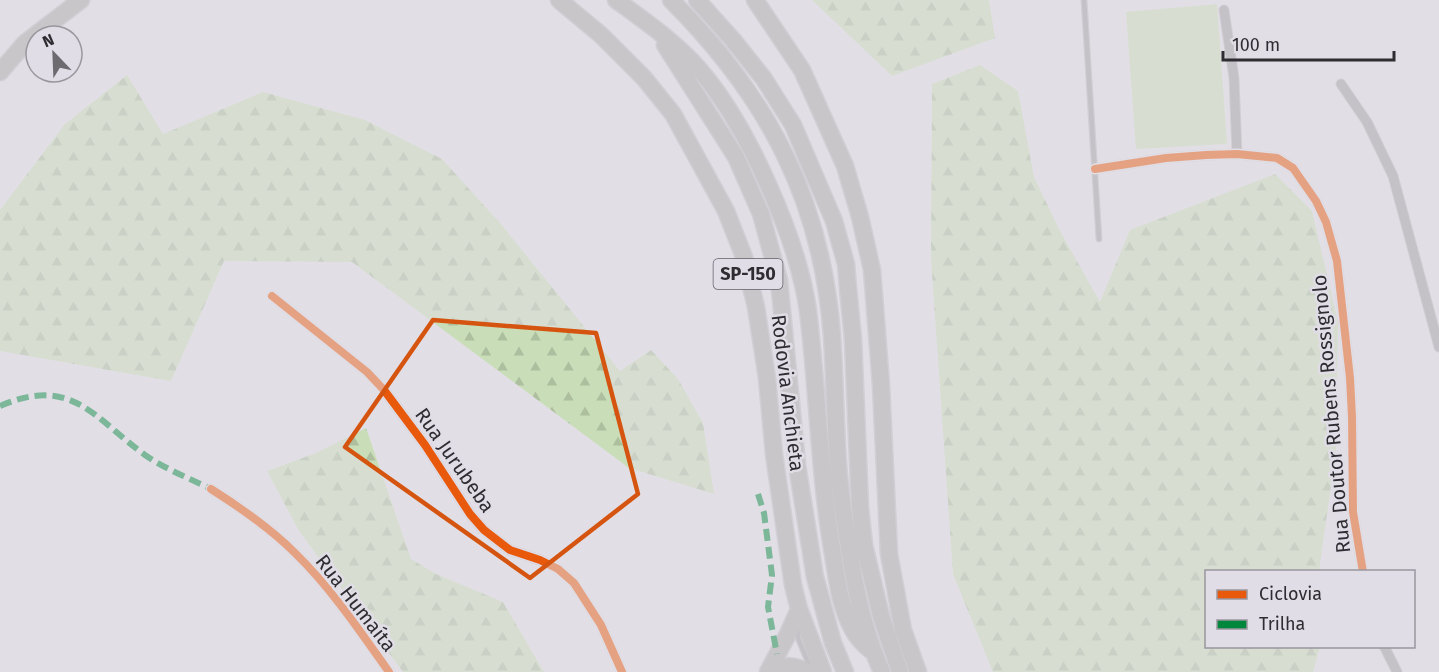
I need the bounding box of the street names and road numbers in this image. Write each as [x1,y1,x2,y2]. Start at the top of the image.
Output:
road number: SP-150 [714,259,783,289]
street label: Rua Doutor Rubens Rossignolo [1307,274,1355,554]
street label: Rodovia Anchieta [766,313,810,473]
street label: Rua Jurubeba [410,403,500,517]
street label: Rua Humaíta [311,550,401,656]

